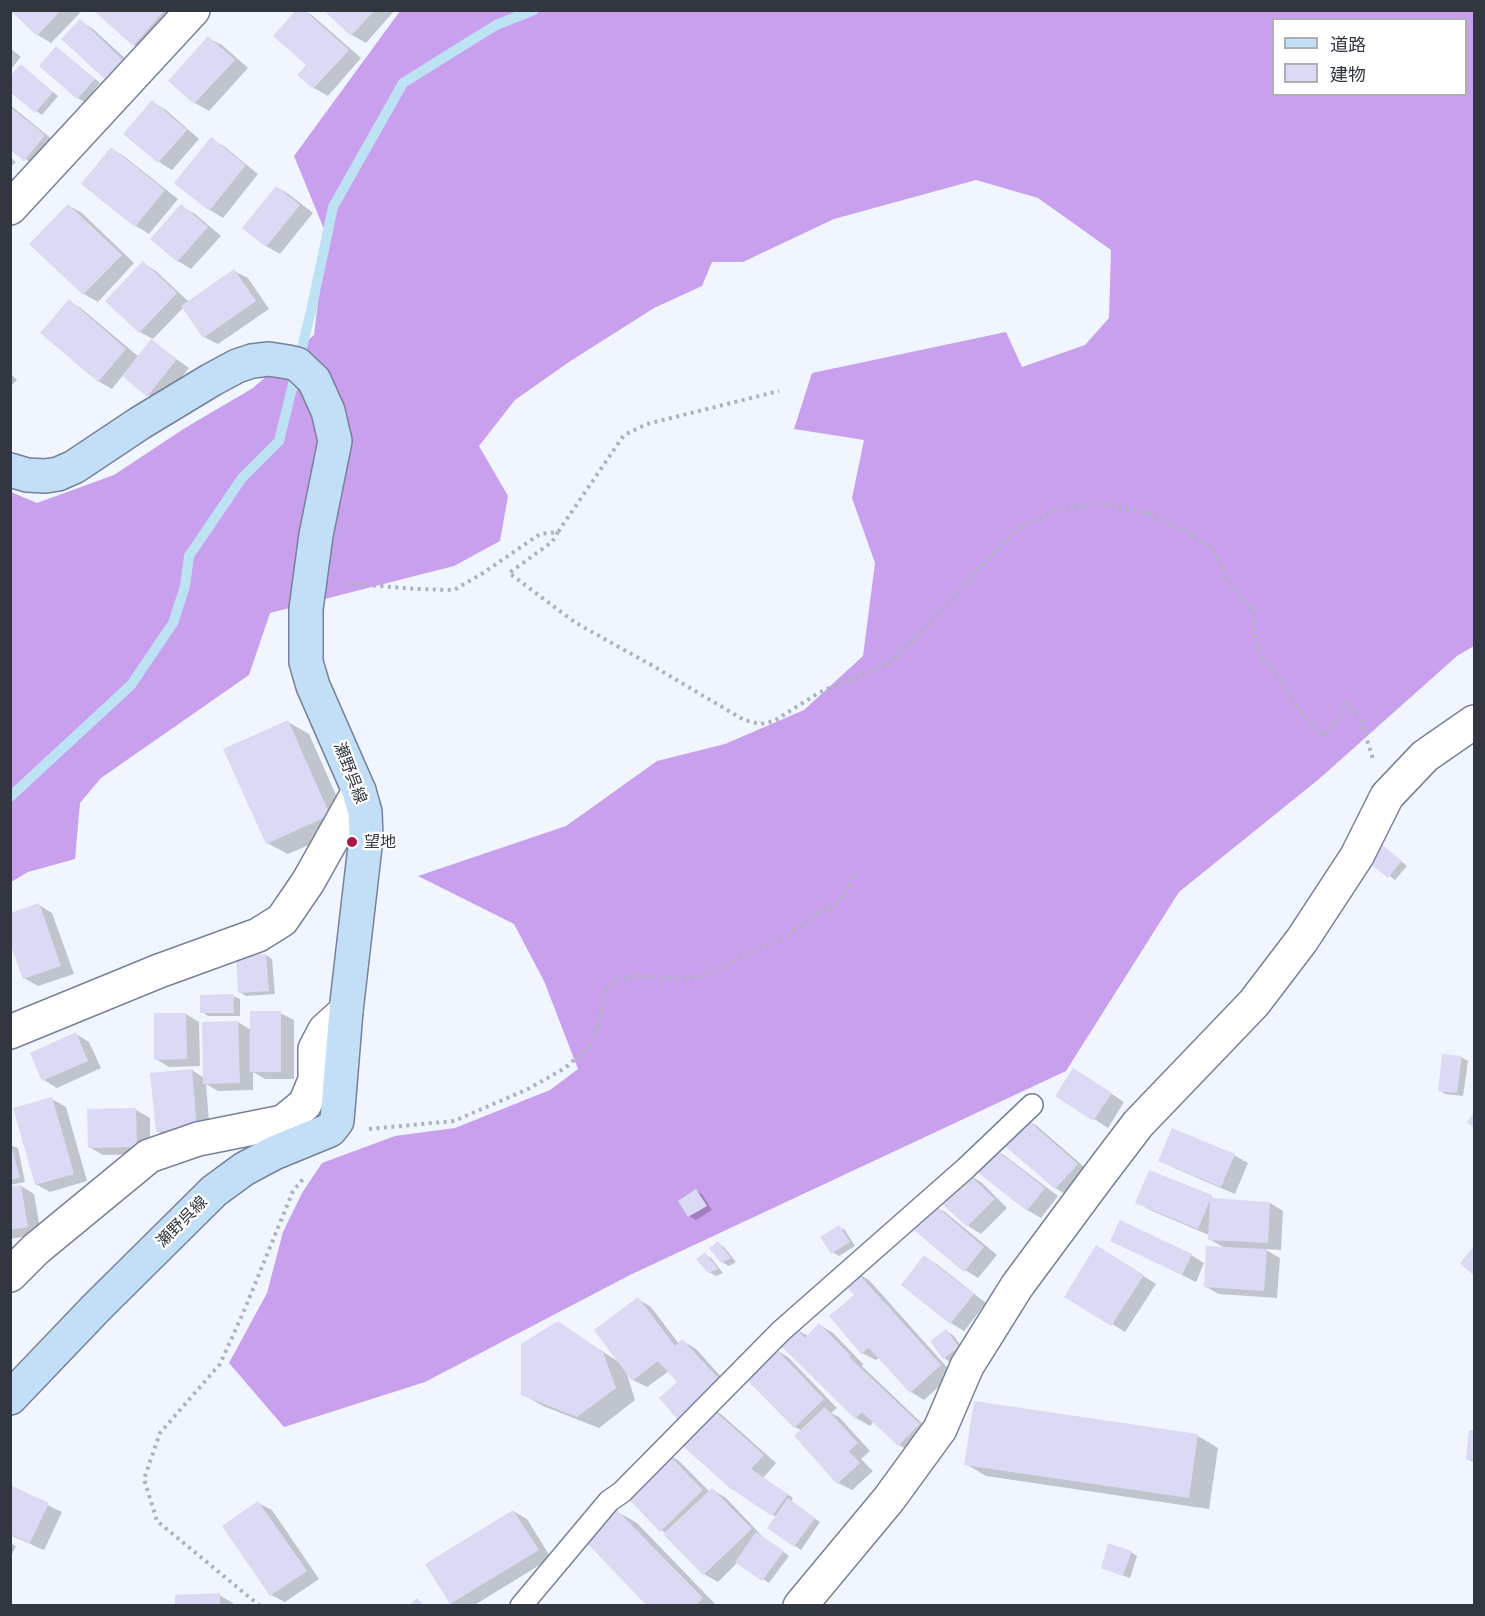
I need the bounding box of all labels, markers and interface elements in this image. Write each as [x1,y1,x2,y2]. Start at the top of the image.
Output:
legend [1272,18,1467,96]
text: 道路 [1330,37,1366,55]
text: 建物 [1330,67,1366,85]
street label: 瀬野呉線 [330,740,370,806]
place label: 望地 [364,832,396,852]
marker: 望地 [345,835,359,849]
street label: 瀬野呉線 [153,1193,211,1251]

